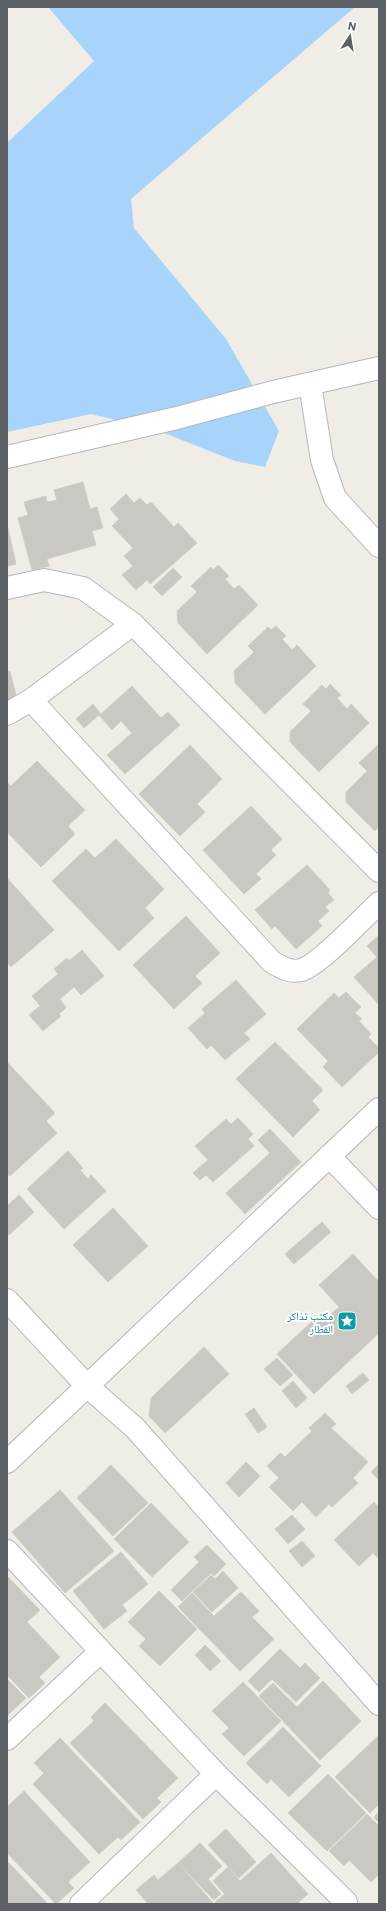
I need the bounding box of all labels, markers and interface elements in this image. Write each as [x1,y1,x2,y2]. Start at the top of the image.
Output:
north arrow [330,16,370,56]
text: N [347,19,358,33]
place label: مكتب تذاكر القطار [286,1309,333,1335]
place icon: مكتب تذاكر القطار [336,1310,358,1332]

